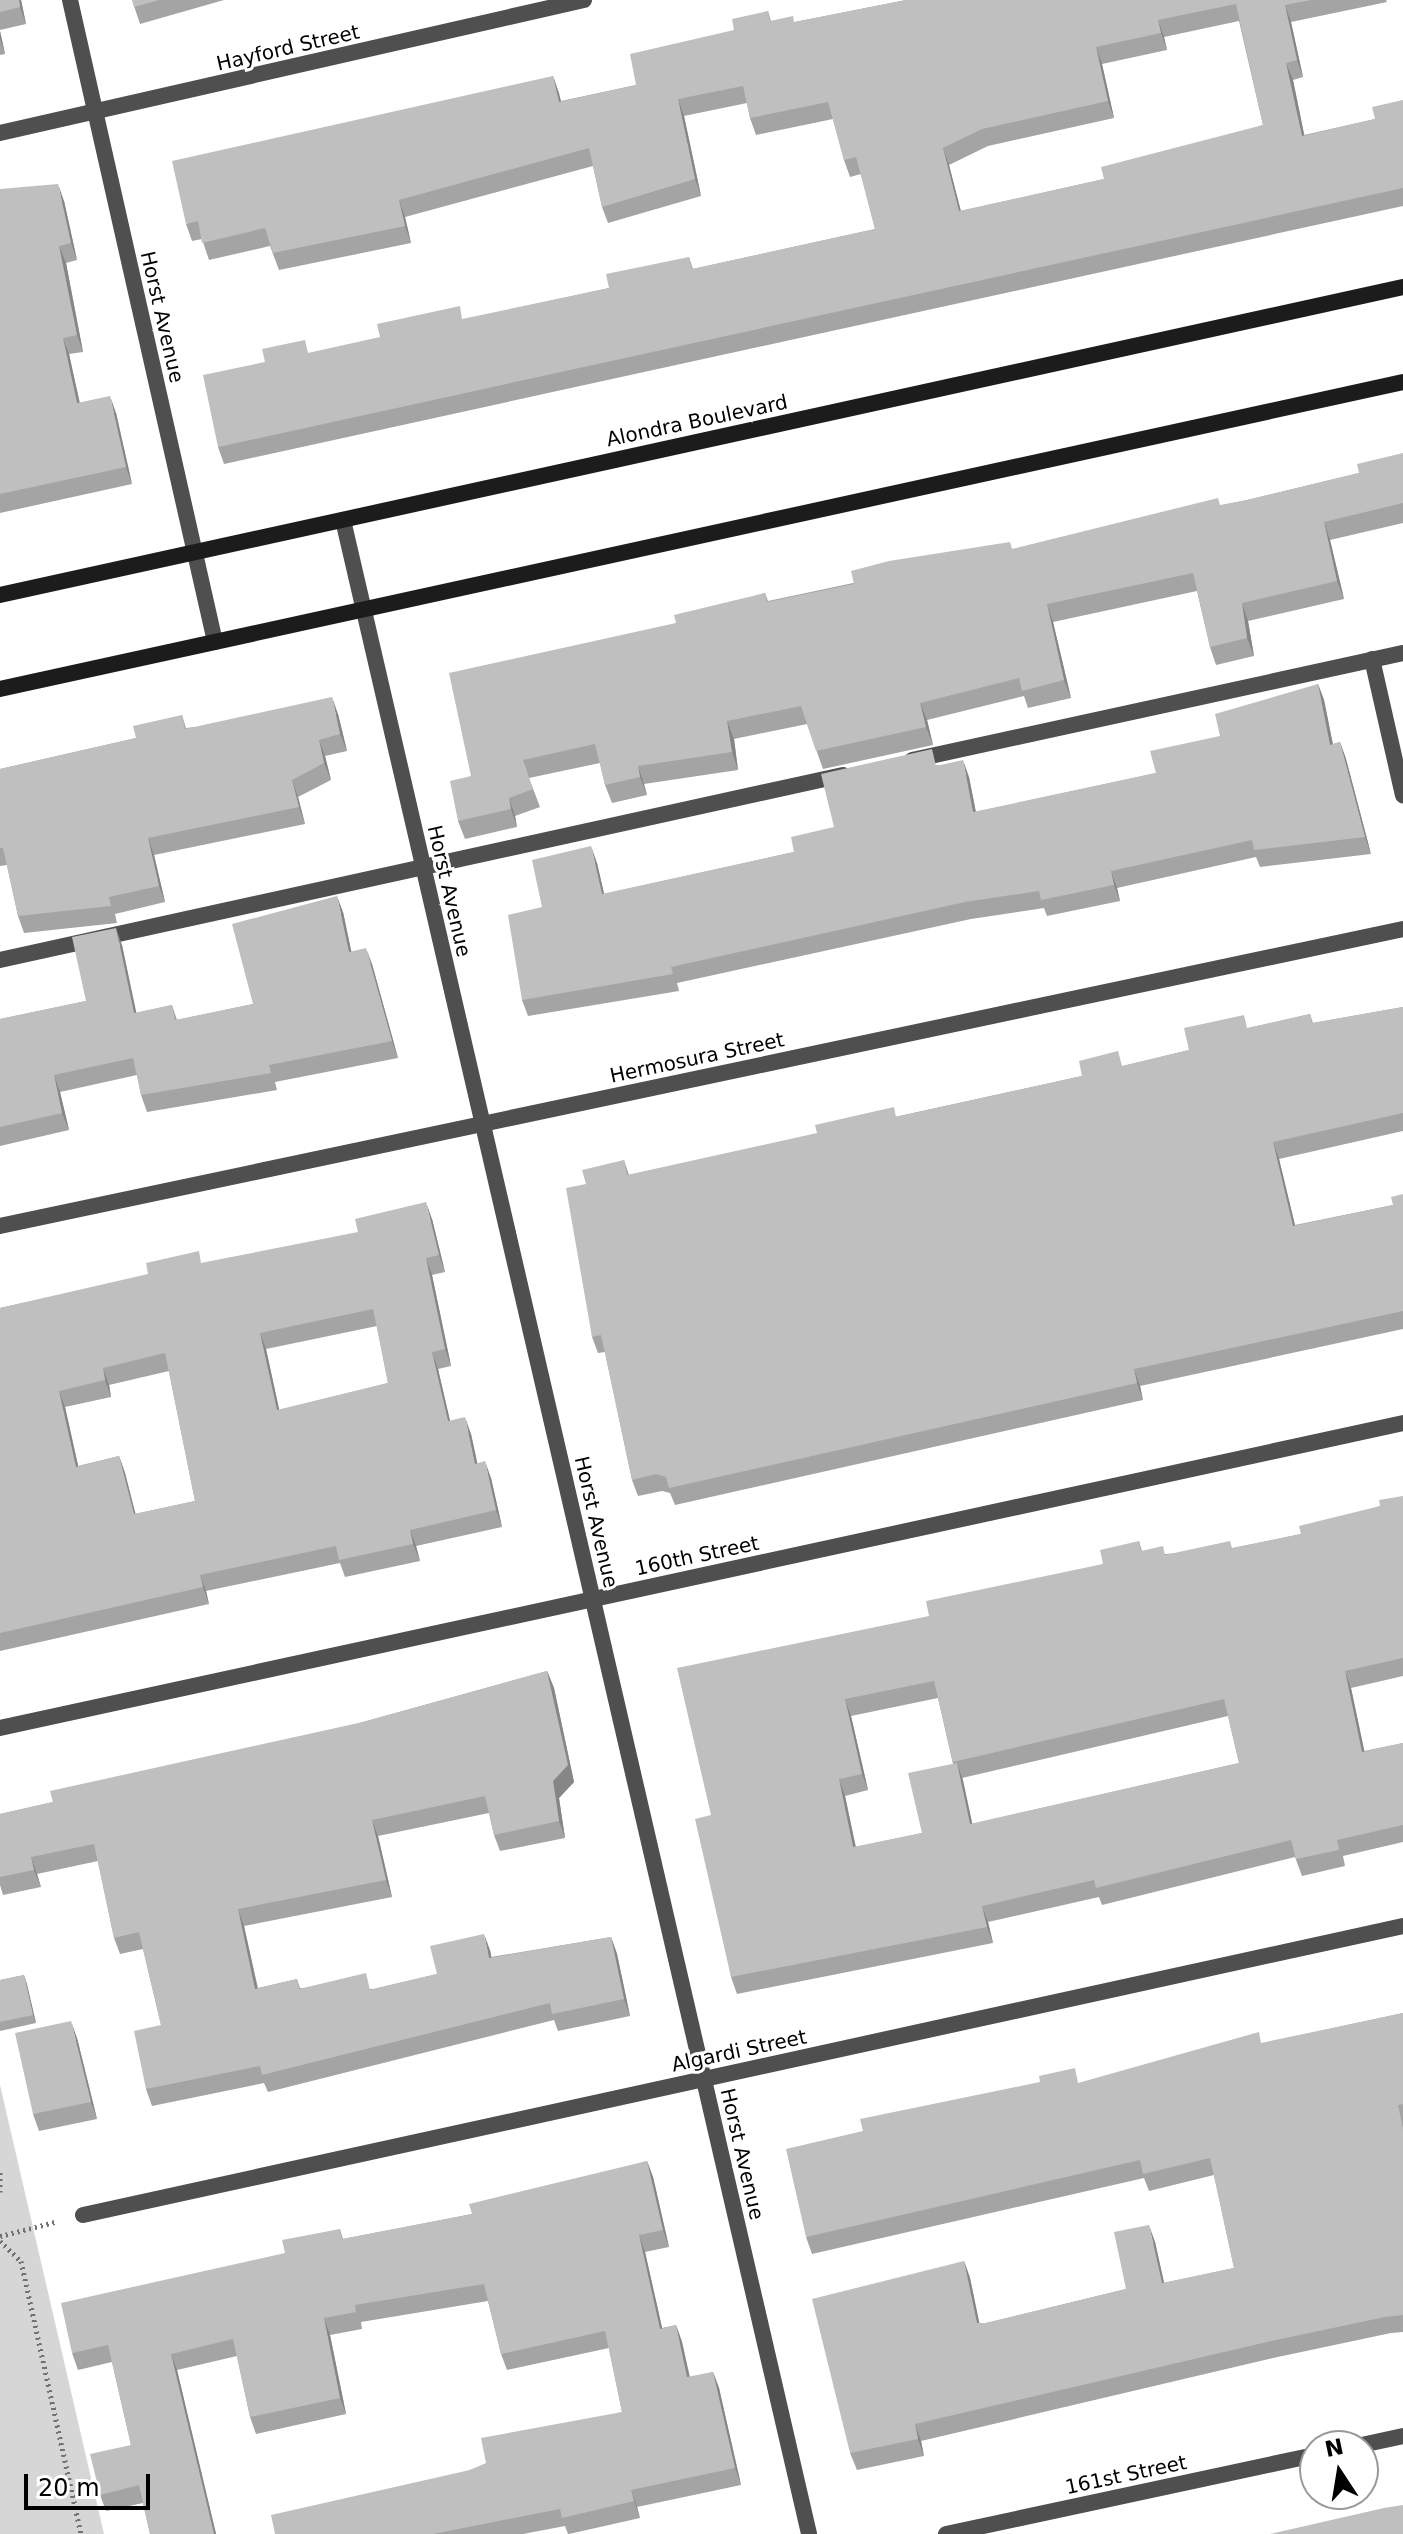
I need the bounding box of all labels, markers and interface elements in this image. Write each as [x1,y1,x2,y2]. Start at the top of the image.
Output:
street label: Hayford Street [214,20,362,76]
street label: Horst Avenue [135,249,189,385]
street label: Alondra Boulevard [604,390,790,452]
street label: Horst Avenue [422,823,476,959]
street label: Hermosura Street [608,1028,786,1088]
street label: Horst Avenue [569,1454,623,1590]
street label: 160th Street [633,1531,761,1581]
street label: Algardi Street [669,2025,809,2077]
street label: Horst Avenue [715,2086,769,2222]
north arrow [1299,2430,1379,2510]
text: N [1323,2434,1346,2462]
street label: 161st Street [1063,2450,1189,2500]
scale bar [28,2458,154,2508]
text: 20 m [38,2474,100,2502]

